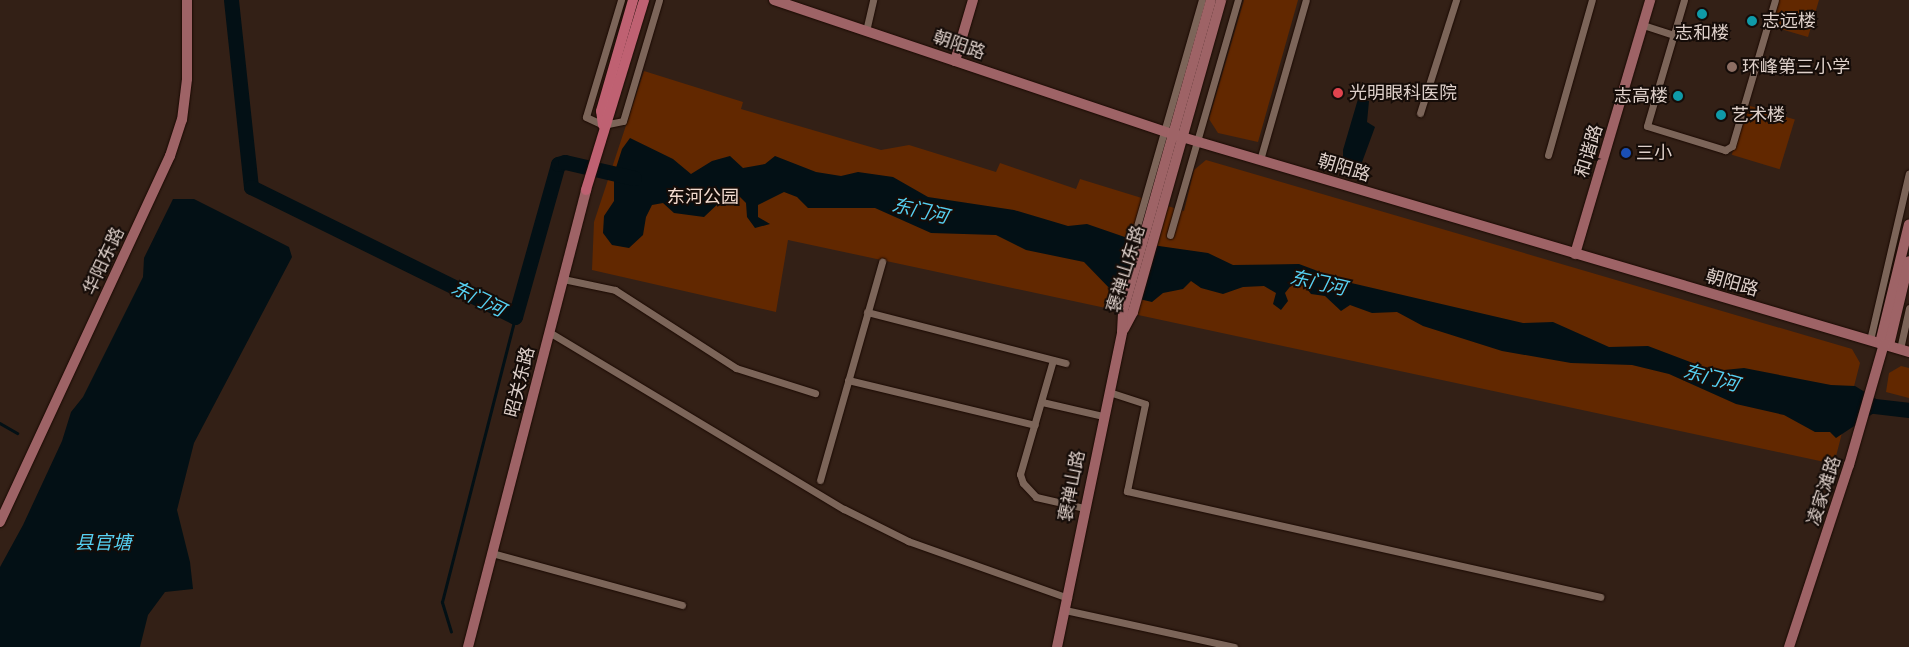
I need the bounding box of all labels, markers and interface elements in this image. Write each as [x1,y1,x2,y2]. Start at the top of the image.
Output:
marker: 志和楼 [1696,8,1708,20]
place label: 志远楼 [1762,10,1816,32]
marker: 志远楼 [1746,15,1758,27]
place label: 志和楼 [1675,22,1729,44]
street label: 朝阳路 [930,26,988,64]
place label: 环峰第三小学 [1742,56,1850,78]
marker: 环峰第三小学 [1726,61,1738,73]
place label: 光明眼科医院 [1349,82,1457,104]
place label: 志高楼 [1614,85,1668,107]
marker: 光明眼科医院 [1331,86,1345,100]
marker: 志高楼 [1672,90,1684,102]
place label: 艺术楼 [1731,104,1785,126]
marker: 艺术楼 [1715,109,1727,121]
street label: 和谐路 [1571,122,1607,180]
place label: 三小 [1636,142,1672,164]
marker: 三小 [1620,147,1632,159]
street label: 朝阳路 [1315,150,1373,186]
park label: 东河公园 [667,186,739,208]
water label: 东门河 [890,193,950,229]
street label: 褒禅山东路 [1103,223,1149,315]
street label: 华阳东路 [79,224,129,298]
street label: 朝阳路 [1703,265,1761,301]
water label: 东门河 [1288,266,1348,300]
water label: 东门河 [447,276,509,322]
street label: 昭关东路 [501,344,539,420]
water label: 东门河 [1681,360,1741,396]
street label: 褒禅山路 [1055,449,1089,523]
street label: 凌家滩路 [1803,453,1845,529]
water label: 县官塘 [75,532,131,554]

